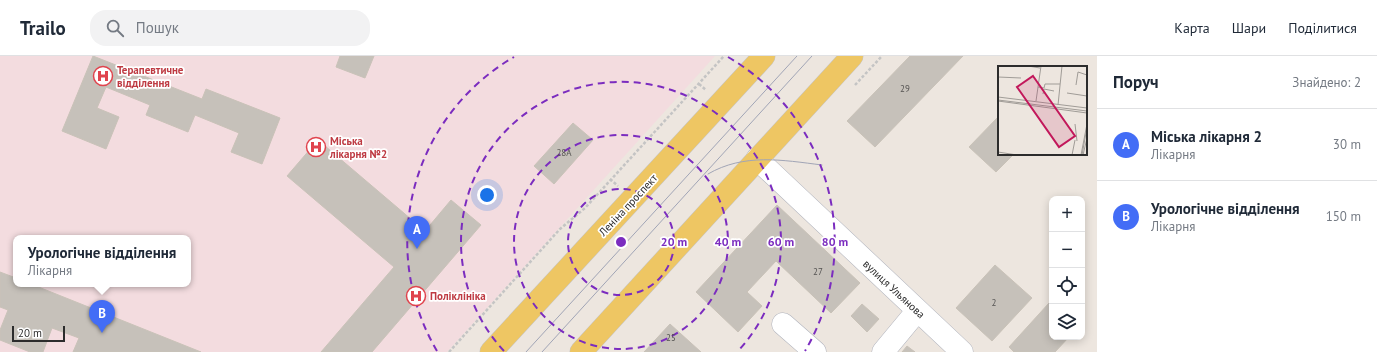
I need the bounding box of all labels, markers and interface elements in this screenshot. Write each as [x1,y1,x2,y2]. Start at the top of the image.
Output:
search box [90,10,370,46]
text: Trailo [20,16,66,40]
icon: search [104,17,126,39]
text: Пошук [136,18,179,37]
text: Карта [1174,19,1210,37]
text: Шари [1232,19,1266,37]
text: Поділитися [1288,19,1357,37]
place label: Терапевтичне відділення [117,63,184,90]
hospital icon: Терапевтичне відділення [92,65,114,87]
inset map [998,66,1087,155]
text: Поруч [1113,71,1159,93]
text: Знайдено: 2 [1292,74,1361,91]
house number: 29 [900,83,910,94]
text: Міська лікарня 2 [1151,127,1262,146]
place label: Міська лікарня №2 [329,134,387,161]
hospital icon: Міська лікарня №2 [305,136,327,158]
text: A [1122,136,1130,153]
text: 30 m [1333,136,1361,153]
text: Лікарня [1151,146,1196,163]
house number: 28А [556,147,572,158]
street label: Леніна проспект [595,171,661,240]
your location [477,185,497,205]
map controls [1049,196,1085,340]
button: + [1049,196,1085,232]
text: Урологічне відділення [1151,199,1300,218]
text: B [1122,208,1130,225]
text: 150 m [1326,208,1361,225]
pin: A [404,216,430,249]
text: Лікарня [1151,218,1196,235]
button: − [1049,232,1085,268]
text: 20 m [661,234,687,249]
text: 40 m [715,234,741,249]
text: 60 m [768,234,794,249]
text: 80 m [822,234,848,249]
popup [13,235,191,287]
centre of rings [614,235,628,249]
text: Урологічне відділення [28,243,176,262]
street label: вулиця Ульянова [860,257,928,321]
text: Лікарня [28,262,72,279]
house number: 27 [813,266,823,277]
button: locate [1049,268,1085,304]
hospital icon: Поліклініка [405,285,427,307]
place label: Поліклініка [430,289,486,303]
house number: 2 [992,297,997,308]
pin: B [89,300,115,333]
button: layers [1049,304,1085,340]
scale bar [12,324,65,343]
text: 20 m [18,326,42,340]
house number: 25 [666,332,676,343]

